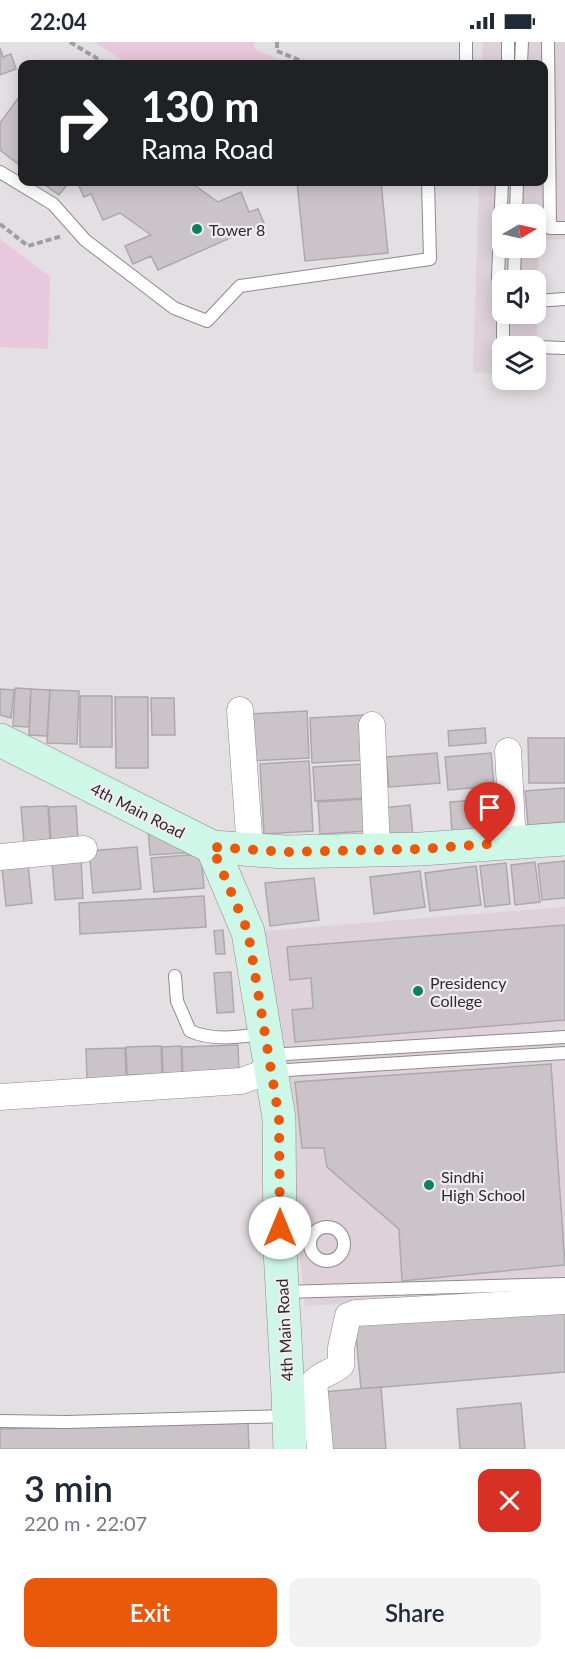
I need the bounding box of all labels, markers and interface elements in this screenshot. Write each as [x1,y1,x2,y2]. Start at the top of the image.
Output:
text: 22:04 [30,8,87,35]
text: 130 m [141,81,259,131]
icon: right [42,84,120,162]
text: Rama Road [141,132,274,165]
north arrow [492,204,546,258]
map controls [492,204,546,390]
place label: Tower 8 [209,220,265,239]
marker: Tower 8 [190,222,204,236]
button: sound [492,270,546,324]
button: layers [492,336,546,390]
street label: 4th Main Road [88,778,188,842]
pin [464,782,515,844]
icon: arrive [473,791,506,824]
place label: Presidency College [430,973,507,1010]
marker: Presidency College [411,984,425,998]
place label: Sindhi High School [441,1167,525,1204]
marker: Sindhi High School [422,1178,436,1192]
position arrow [248,1196,312,1260]
street label: 4th Main Road [272,1278,296,1382]
text: 3 min [24,1466,113,1510]
button: close [478,1469,541,1532]
text: 220 m · 22:07 [24,1511,147,1535]
button: Exit [24,1578,277,1647]
button: Share [289,1578,541,1647]

